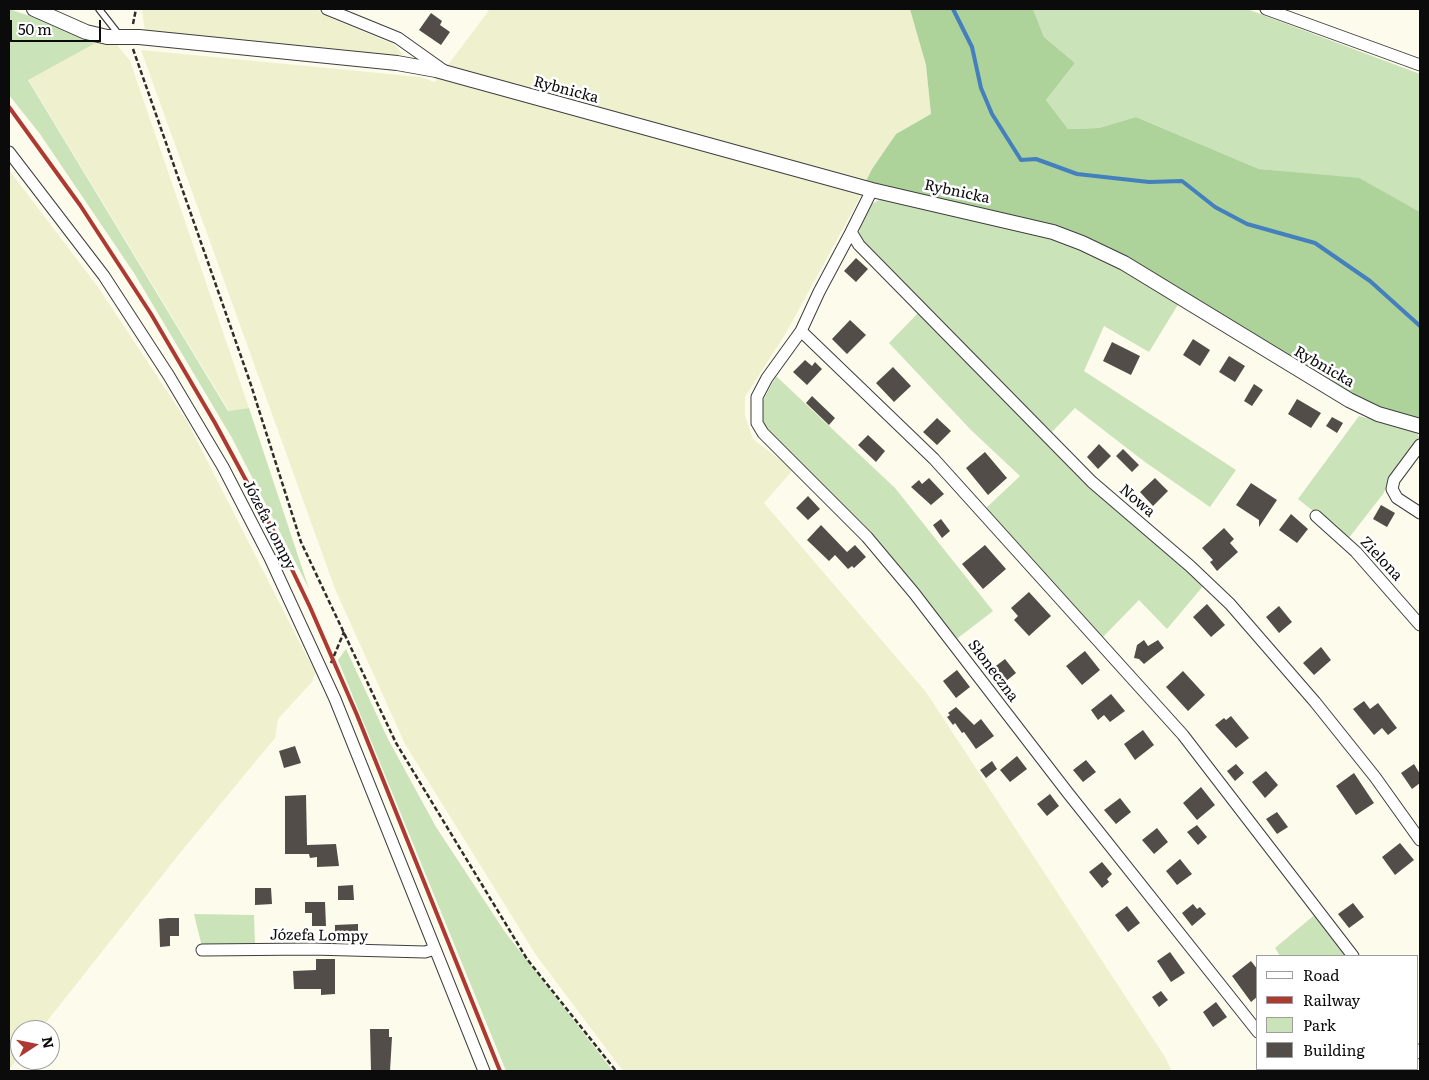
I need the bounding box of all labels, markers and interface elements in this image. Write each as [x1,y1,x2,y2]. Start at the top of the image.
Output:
scale bar [12,10,104,42]
text: 50 m [18,17,52,40]
street label: Rybnicka [532,73,600,107]
street label: Rybnicka [923,176,991,208]
street label: Rybnicka [1291,343,1357,391]
street label: Józefa Lompy [239,477,299,573]
street label: Nowa [1115,481,1159,521]
street label: Zielona [1356,533,1406,585]
street label: Słoneczna [964,636,1022,706]
street label: Józefa Lompy [270,926,368,946]
legend [1256,955,1419,1070]
text: Road [1303,963,1339,986]
text: Railway [1303,988,1360,1011]
text: Park [1303,1013,1336,1036]
north arrow [10,1020,60,1070]
text: N [38,1035,60,1050]
text: Building [1303,1038,1365,1061]

